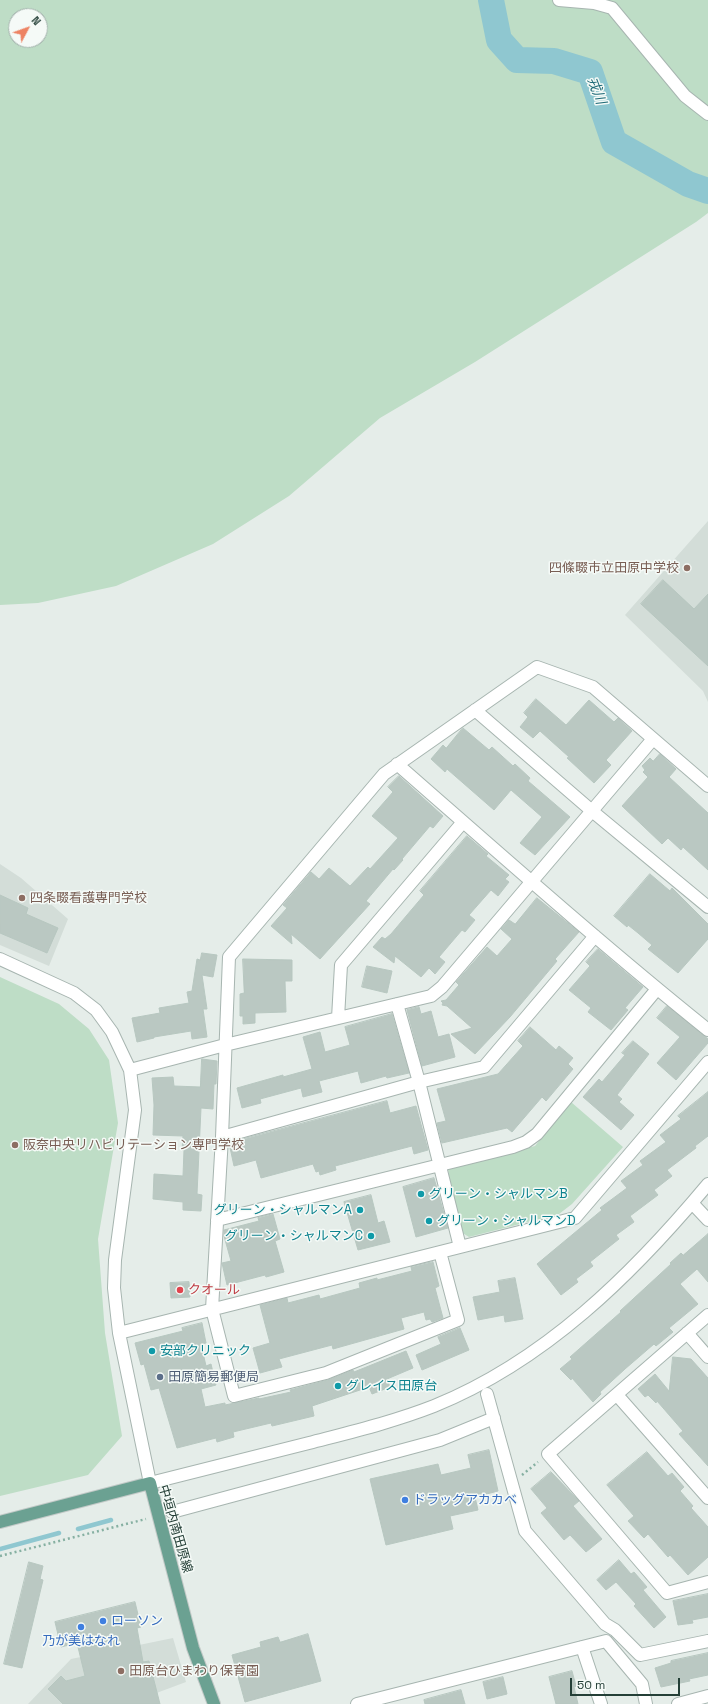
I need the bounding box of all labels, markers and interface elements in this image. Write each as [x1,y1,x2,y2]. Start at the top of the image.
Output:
north arrow [8,8,48,48]
text: N [29,13,44,28]
water label: 戎川 [583,75,609,107]
place label: 四條畷市立田原中学校 [549,560,679,576]
marker: 四條畷市立田原中学校 [682,563,692,573]
place label: 四条畷看護専門学校 [30,890,147,906]
marker: 四条畷看護専門学校 [17,893,27,903]
place label: 阪奈中央リハビリテーション専門学校 [23,1137,244,1153]
marker: 阪奈中央リハビリテーション専門学校 [10,1140,20,1150]
place label: グリーン・シャルマンB [429,1186,568,1202]
marker: グリーン・シャルマンB [416,1189,426,1199]
place label: グリーン・シャルマンA [214,1202,352,1218]
marker: グリーン・シャルマンA [355,1205,365,1215]
place label: グリーン・シャルマンD [437,1213,576,1229]
marker: グリーン・シャルマンD [424,1216,434,1226]
place label: グリーン・シャルマンC [225,1228,363,1244]
marker: グリーン・シャルマンC [366,1231,376,1241]
place label: クオール [188,1282,240,1298]
marker: クオール [175,1285,185,1295]
place label: 安部クリニック [160,1343,251,1359]
marker: 安部クリニック [147,1346,157,1356]
place label: 田原簡易郵便局 [168,1369,259,1385]
marker: 田原簡易郵便局 [155,1372,165,1382]
place label: グレイス田原台 [346,1378,437,1394]
marker: グレイス田原台 [333,1381,343,1391]
street label: 中垣内南田原線 [155,1483,195,1575]
place label: ドラッグアカカベ [413,1492,517,1508]
marker: ドラッグアカカベ [400,1495,410,1505]
place label: ローソン [111,1613,163,1629]
marker: ローソン [98,1616,108,1626]
marker: 乃が美はなれ [76,1622,86,1632]
place label: 乃が美はなれ [42,1633,120,1649]
place label: 田原台ひまわり保育園 [129,1663,259,1679]
marker: 田原台ひまわり保育園 [116,1666,126,1676]
scale bar [572,1670,682,1696]
text: 50 m [577,1677,605,1693]

